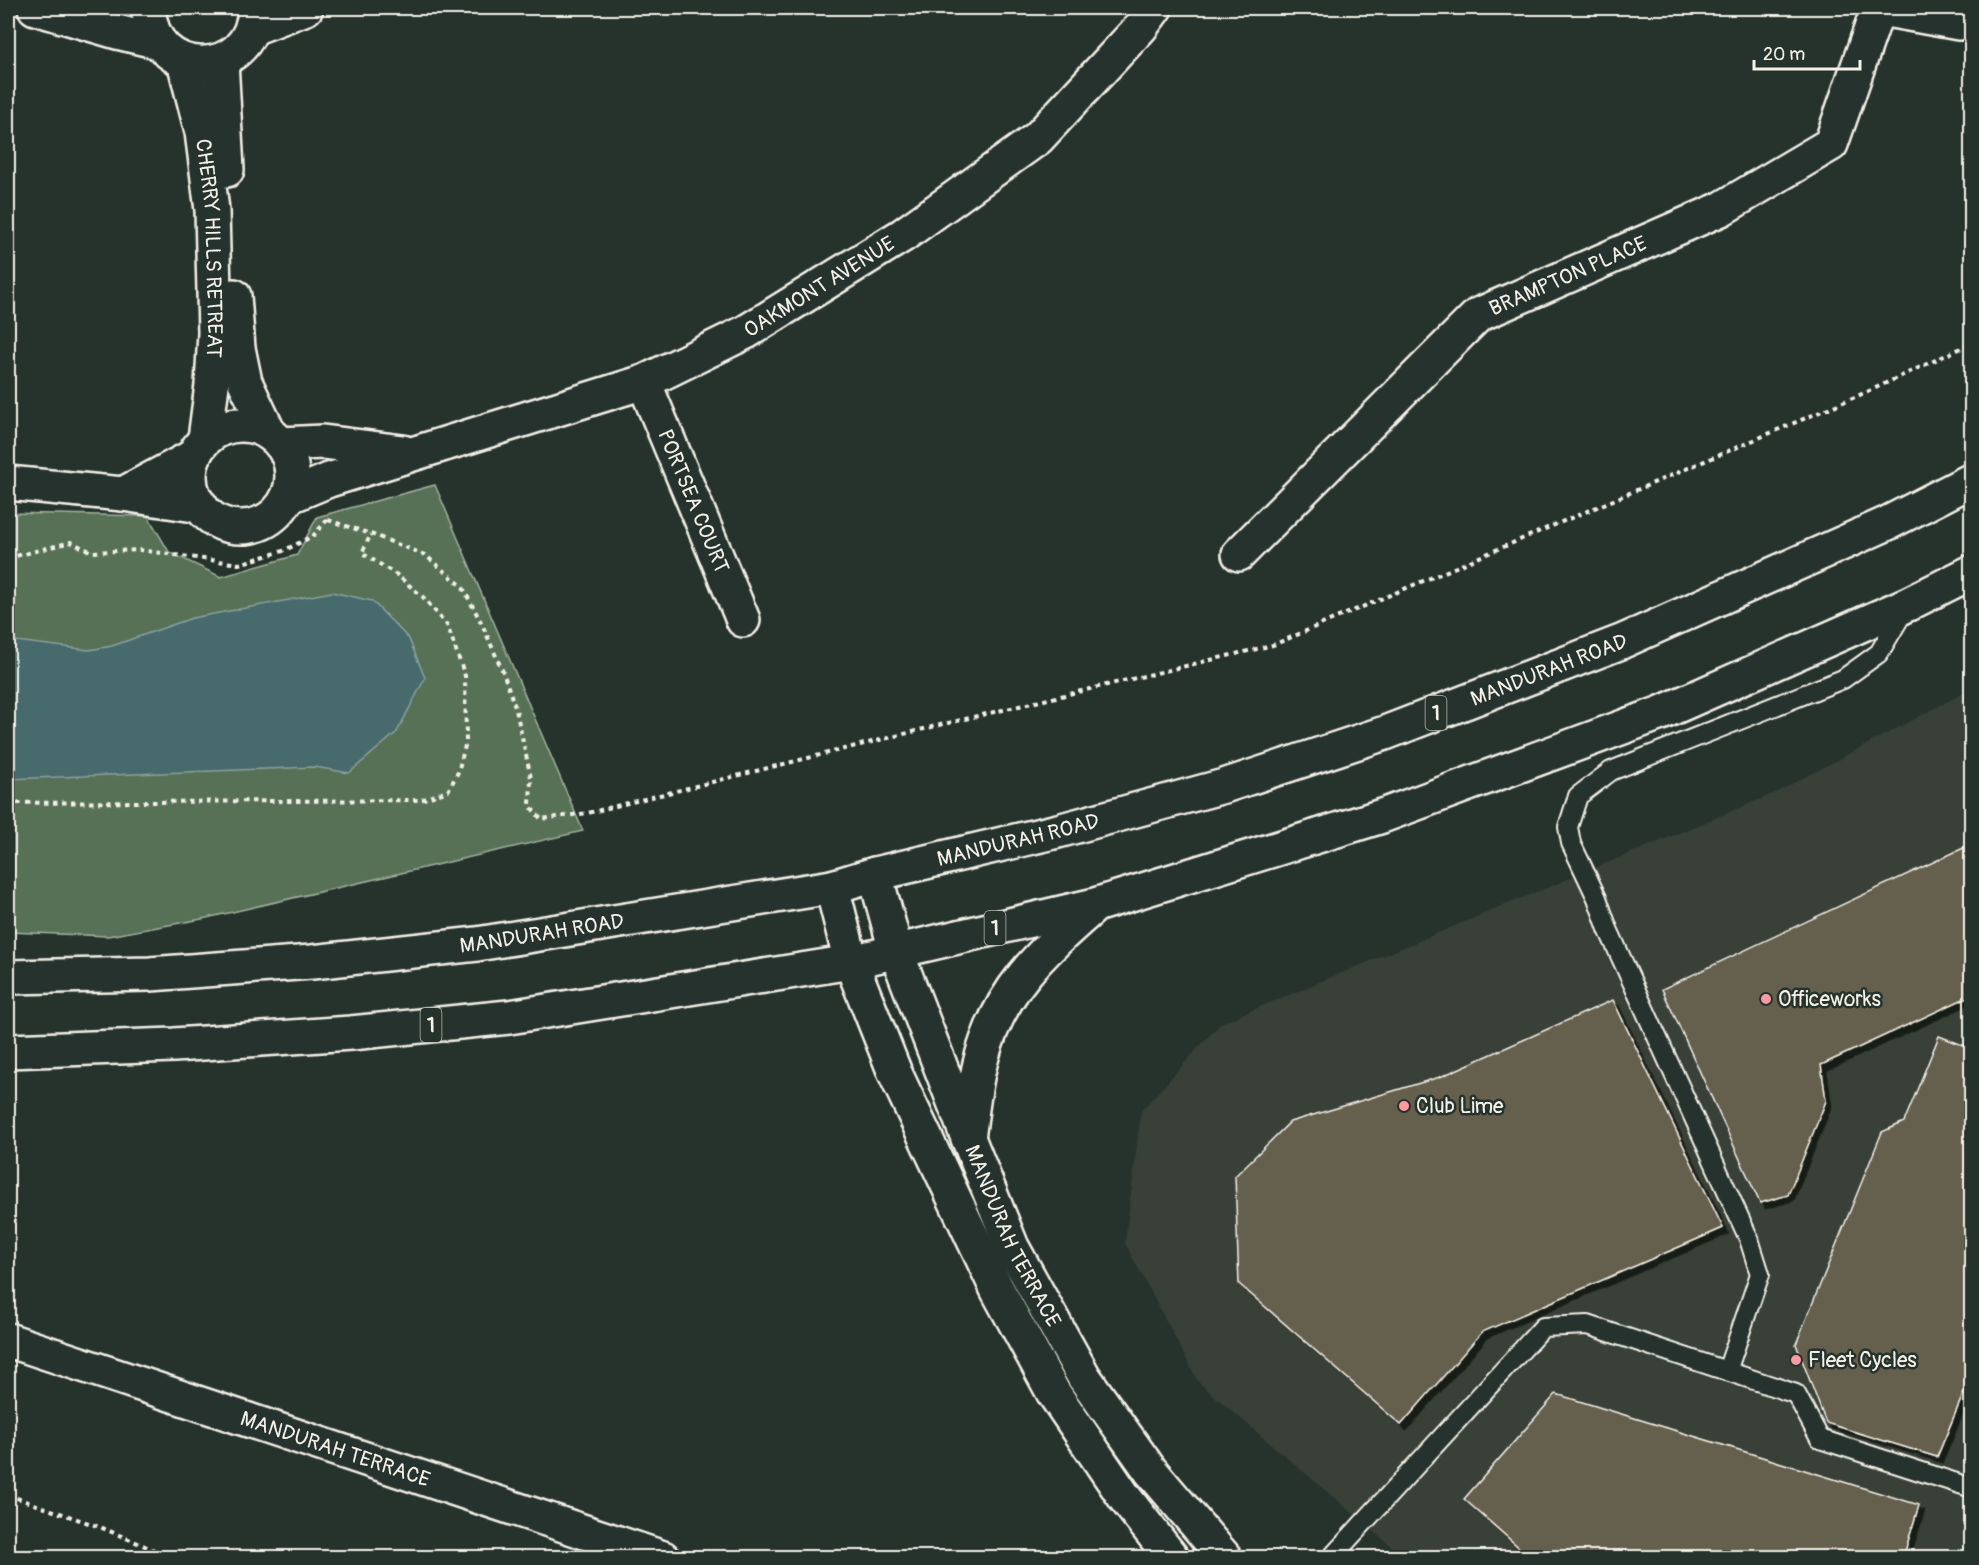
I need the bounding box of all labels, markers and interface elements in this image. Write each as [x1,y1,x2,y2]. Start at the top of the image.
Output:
scale bar [1754,33,1860,71]
text: 20 m [1763,43,1805,66]
street label: CHERRY HILLS RETREAT [189,137,228,359]
street label: OAKMONT AVENUE [739,230,900,344]
street label: BRAMPTON PLACE [1485,230,1651,322]
street label: PORTSEA COURT [651,425,735,578]
street label: MANDURAH ROAD [1467,628,1631,713]
road number: 1 [1426,696,1446,730]
street label: MANDURAH ROAD [934,807,1102,873]
street label: MANDURAH ROAD [458,908,626,960]
road number: 1 [984,911,1006,945]
place label: Officeworks [1778,986,1882,1013]
marker: Officeworks [1759,992,1773,1006]
road number: 1 [420,1008,442,1042]
place label: Club Lime [1416,1093,1504,1120]
marker: Club Lime [1397,1099,1411,1113]
street label: MANDURAH TERRACE [958,1141,1067,1332]
place label: Fleet Cycles [1808,1347,1917,1374]
marker: Fleet Cycles [1789,1353,1803,1367]
street label: MANDURAH TERRACE [237,1405,434,1494]

